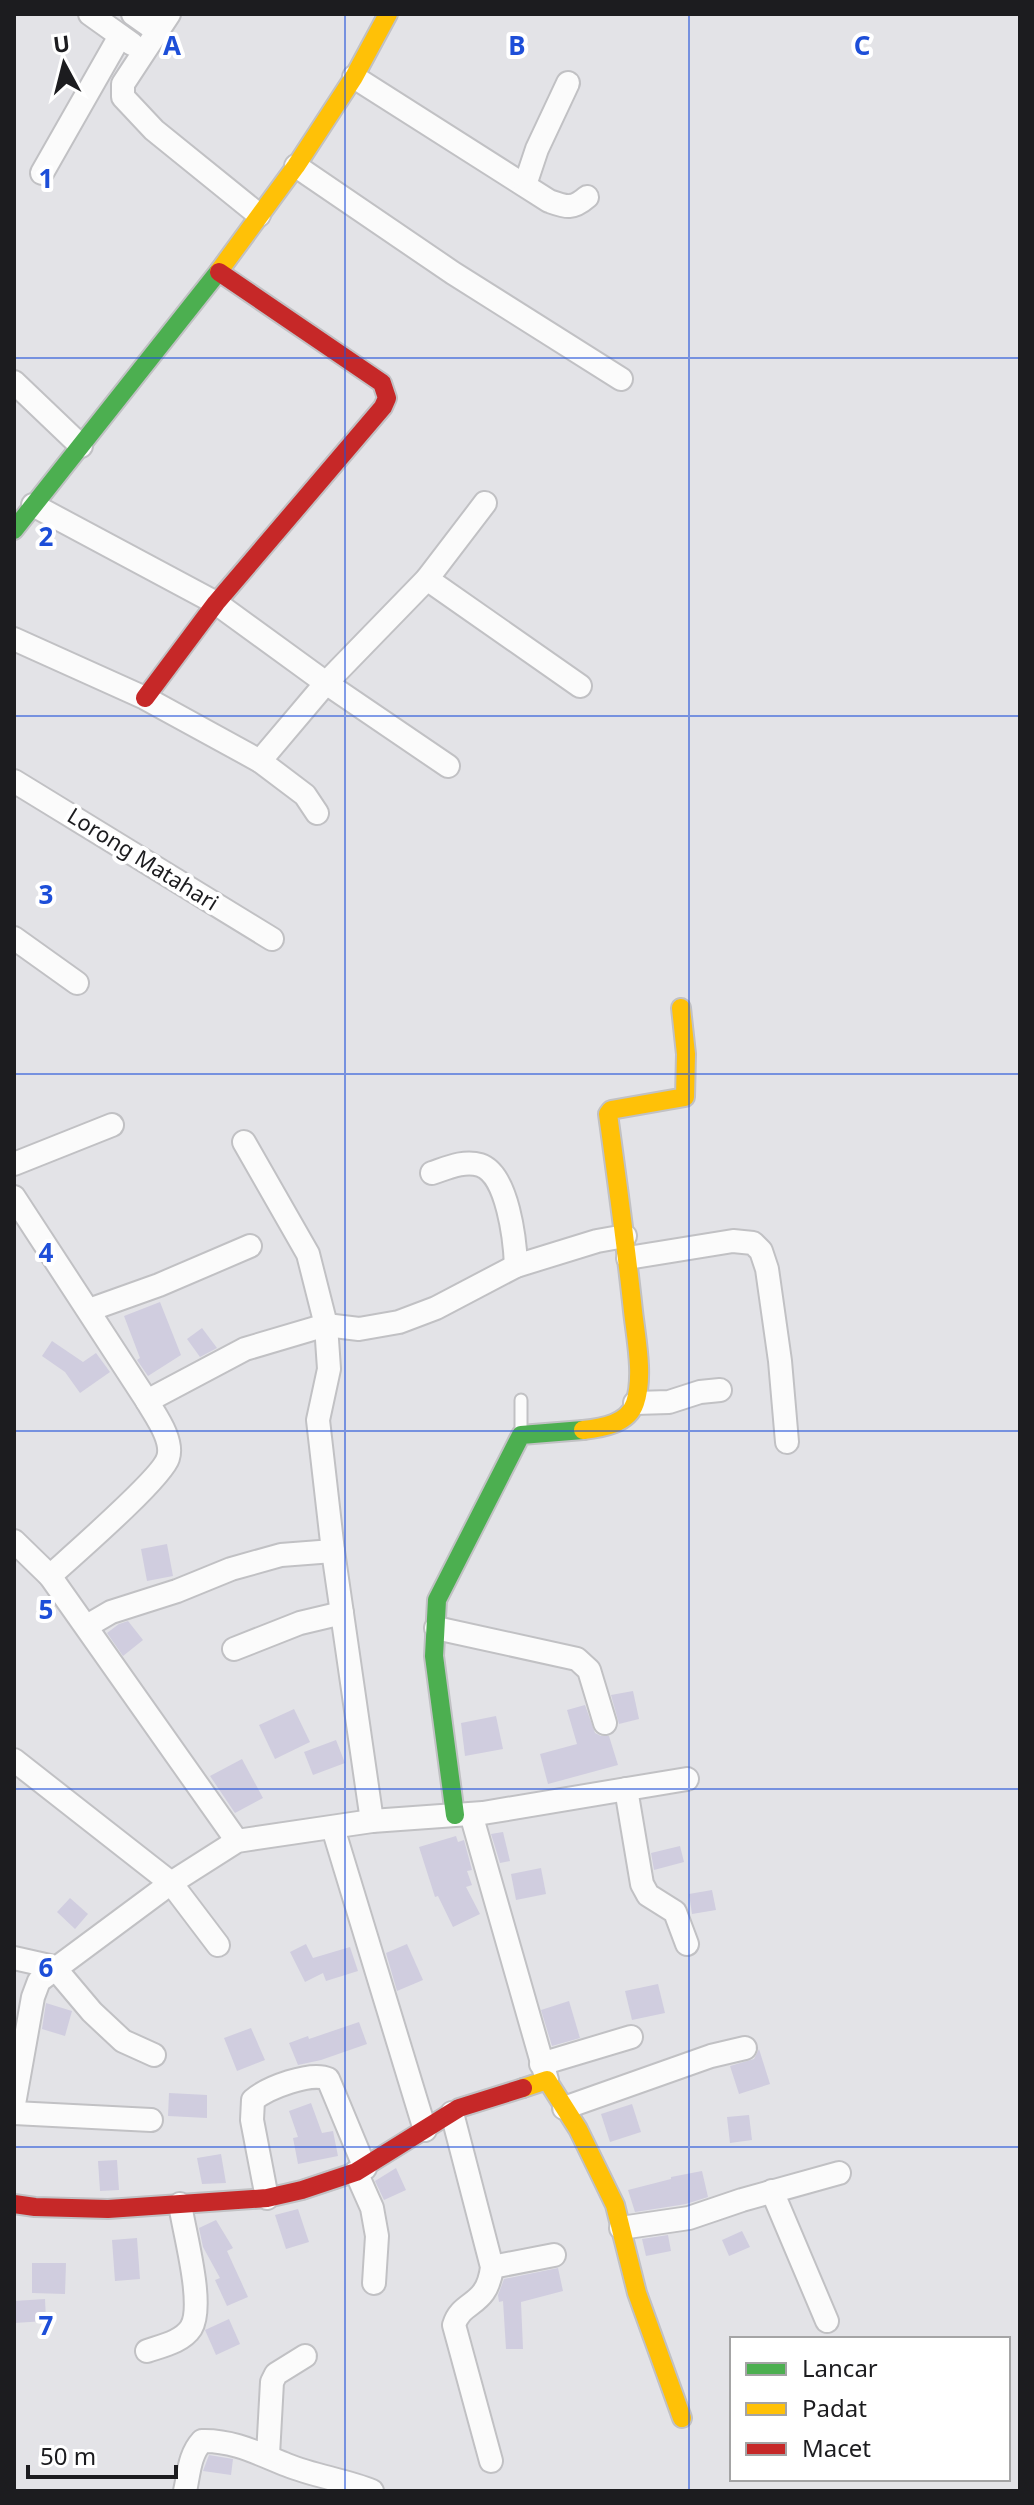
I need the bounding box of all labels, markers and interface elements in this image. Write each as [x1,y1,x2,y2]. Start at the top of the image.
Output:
north arrow [24,24,104,104]
text: U [51,27,72,59]
text: A [163,27,181,63]
text: B [508,27,526,63]
text: C [854,27,870,63]
text: 1 [39,160,53,196]
text: 2 [39,518,54,554]
street label: Lorong Matahari [62,800,225,917]
text: 3 [39,876,53,912]
text: 4 [39,1234,54,1270]
text: 5 [39,1591,53,1627]
text: 6 [39,1949,54,1985]
text: 7 [39,2307,54,2343]
legend [730,2337,1010,2481]
text: Lancar [802,2351,878,2384]
text: Padat [802,2391,867,2424]
scale bar [28,2429,176,2479]
text: Macet [802,2431,871,2464]
text: 50 m [40,2439,96,2472]

